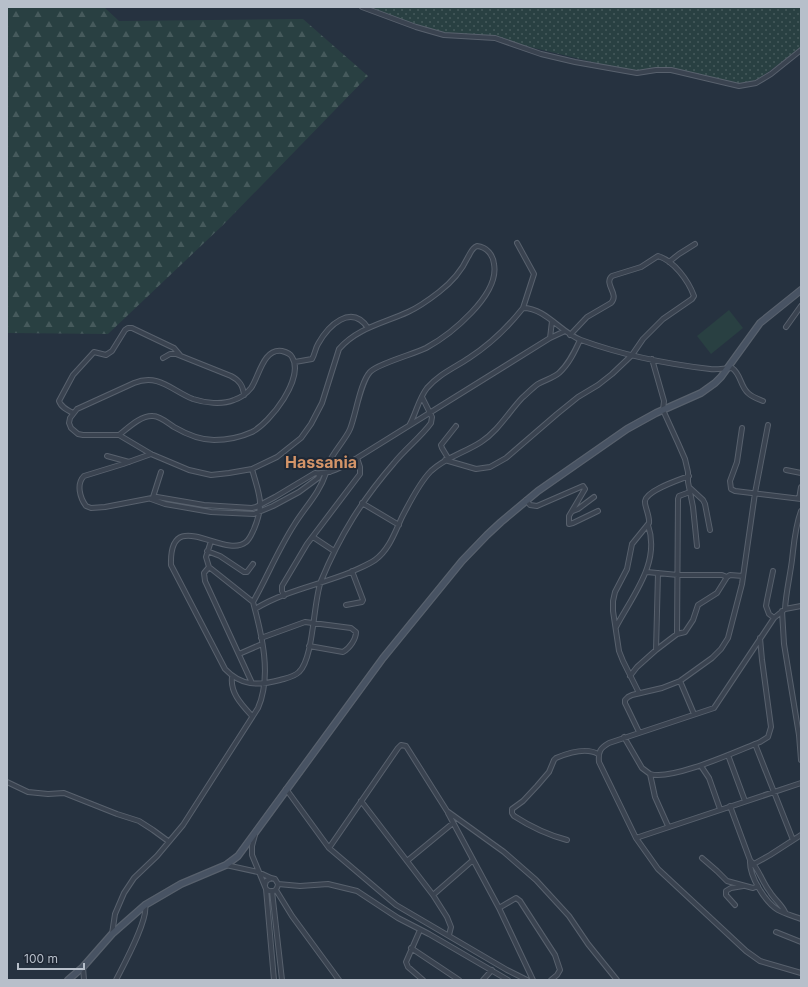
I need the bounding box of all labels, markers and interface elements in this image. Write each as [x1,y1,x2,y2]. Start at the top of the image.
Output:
district label: Hassania [285,452,357,472]
scale bar [18,945,84,971]
text: 100 m [24,951,58,966]

